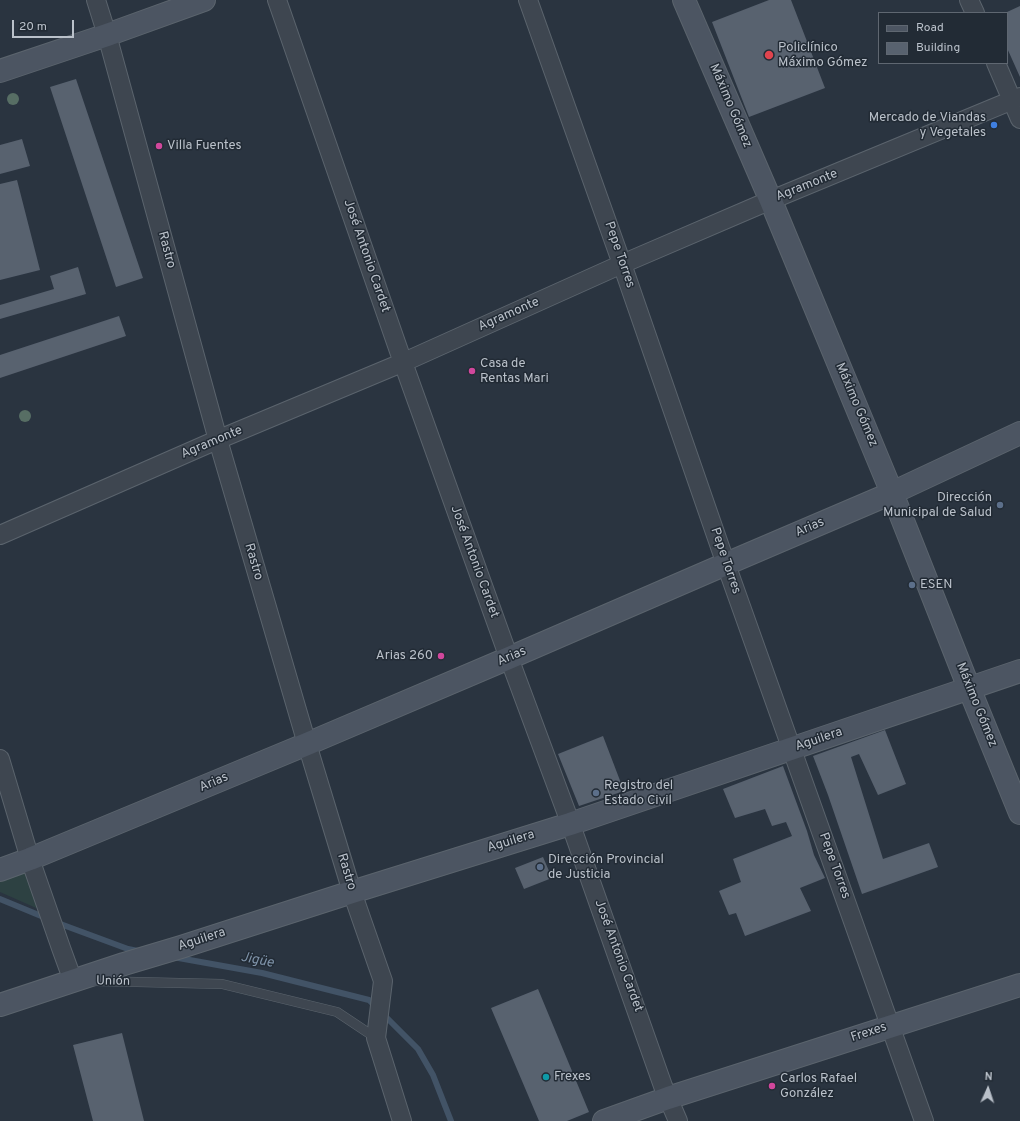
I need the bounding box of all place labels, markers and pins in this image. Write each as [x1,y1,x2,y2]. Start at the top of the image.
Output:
place label: Policlínico Máximo Gómez [778,40,868,71]
marker: Policlínico Máximo Gómez [763,49,775,61]
place label: Mercado de Viandas y Vegetales [869,110,986,141]
marker: Mercado de Viandas y Vegetales [989,120,999,130]
place label: Villa Fuentes [167,138,242,154]
marker: Villa Fuentes [154,141,164,151]
place label: Casa de Rentas Mari [480,356,549,387]
marker: Casa de Rentas Mari [467,366,477,376]
place label: Dirección Municipal de Salud [883,490,992,521]
marker: Dirección Municipal de Salud [995,500,1005,510]
place label: ESEN [920,577,952,593]
marker: ESEN [907,580,917,590]
place label: Arias 260 [376,648,433,664]
marker: Arias 260 [436,651,446,661]
place label: Registro del Estado Civil [604,778,673,809]
marker: Registro del Estado Civil [591,788,601,798]
place label: Dirección Provincial de Justicia [548,852,664,883]
marker: Dirección Provincial de Justicia [535,862,545,872]
place label: Frexes [554,1069,591,1085]
place label: Carlos Rafael González [780,1071,857,1102]
marker: Frexes [541,1072,551,1082]
marker: Carlos Rafael González [767,1081,777,1091]

